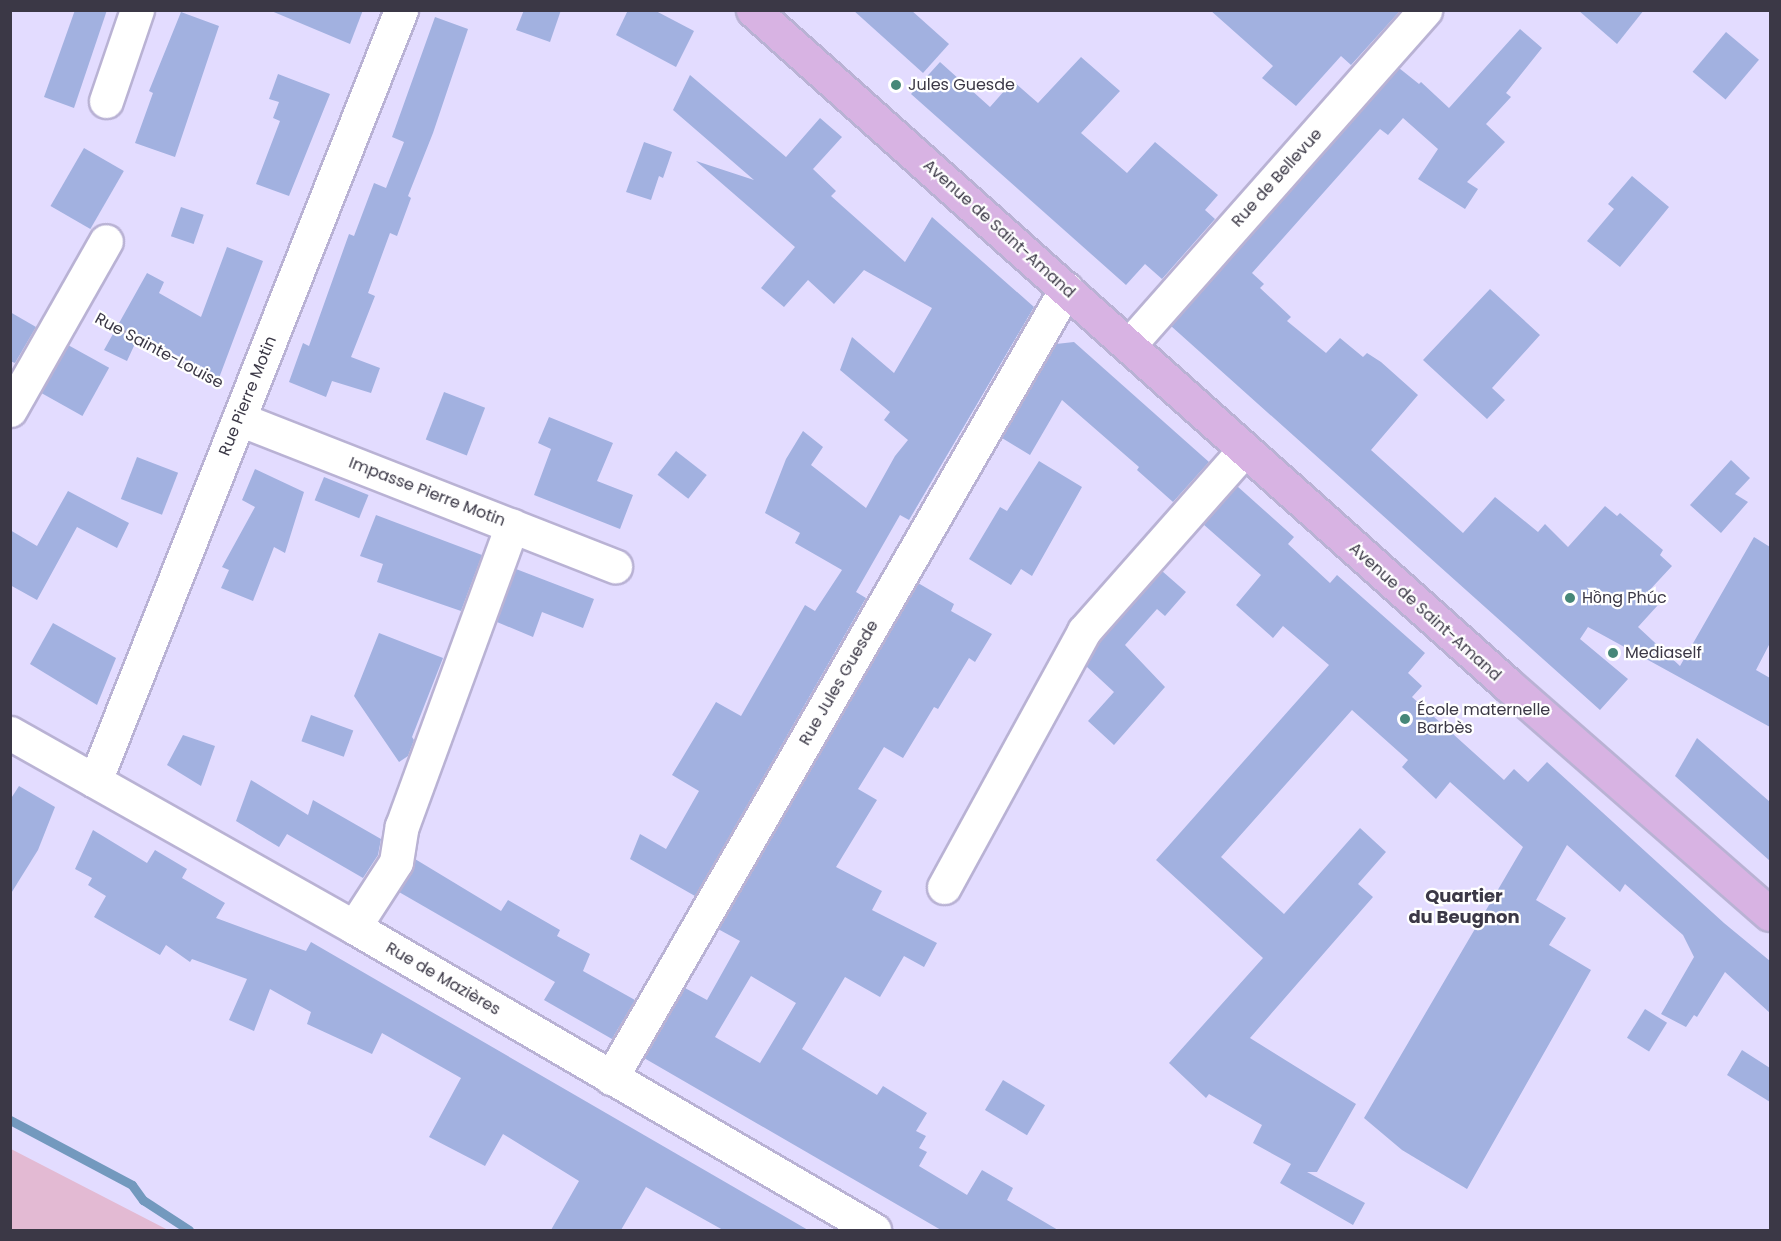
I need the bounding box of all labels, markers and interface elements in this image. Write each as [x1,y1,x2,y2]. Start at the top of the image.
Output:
place label: Jules Guesde [908,75,1015,95]
marker: Jules Guesde [889,78,903,92]
street label: Rue de Bellevue [1228,125,1326,231]
street label: Avenue de Saint-Amand [919,156,1079,302]
street label: Rue Sainte-Louise [91,309,227,393]
street label: Rue Pierre Motin [215,333,281,459]
street label: Impasse Pierre Motin [346,453,508,531]
street label: Avenue de Saint-Amand [1345,539,1505,685]
place label: Hồng Phúc [1582,588,1667,608]
marker: Hồng Phúc [1563,591,1577,605]
street label: Rue Jules Guesde [795,617,883,749]
place label: Mediaself [1625,643,1702,663]
marker: Mediaself [1606,646,1620,660]
place label: École maternelle Barbès [1417,700,1550,738]
marker: École maternelle Barbès [1398,712,1412,726]
district label: Quartier du Beugnon [1408,886,1520,928]
street label: Rue de Mazières [382,938,504,1020]

